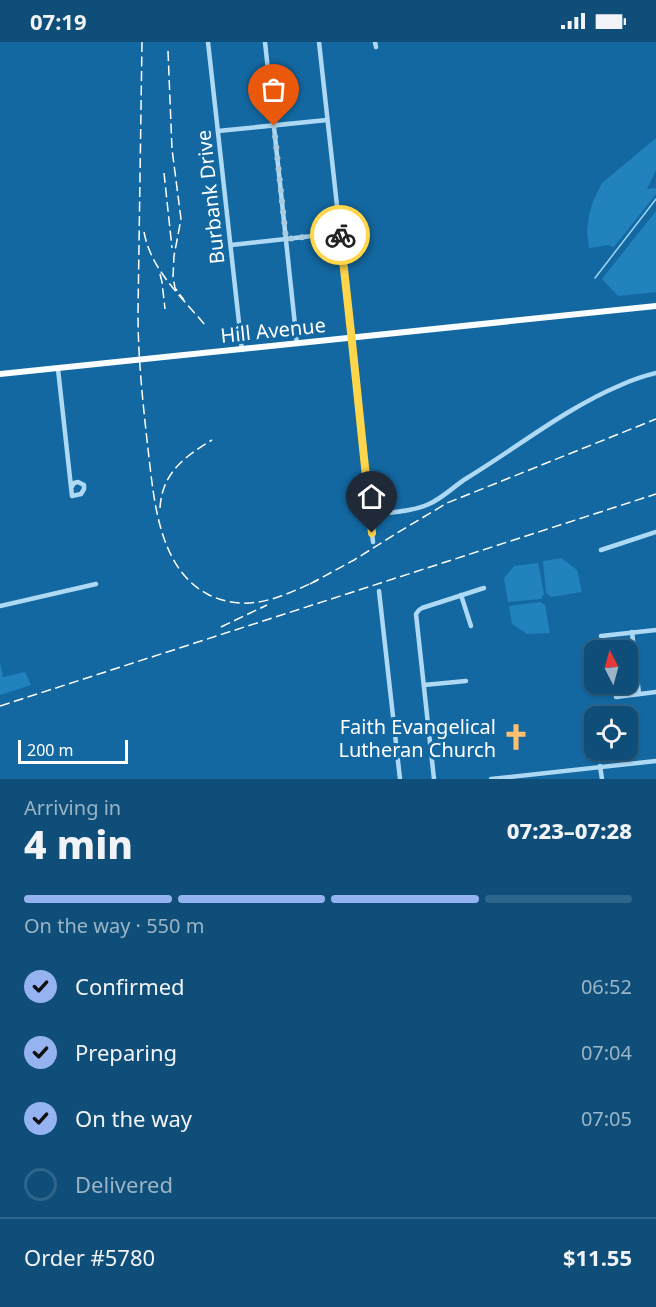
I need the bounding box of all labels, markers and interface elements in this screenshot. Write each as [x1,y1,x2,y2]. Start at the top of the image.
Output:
text: 07:19 [30,6,87,36]
pin [248,64,299,126]
icon: bag [257,73,290,106]
street label: Burbank Drive [190,129,230,265]
courier [310,205,370,265]
icon: bike [324,219,357,252]
street label: Hill Avenue [219,311,327,349]
pin [346,471,397,533]
icon: home [355,480,388,513]
north arrow [584,640,638,694]
map controls [584,640,638,760]
button: locate [584,706,638,760]
place label: Faith Evangelical Lutheran Church [338,713,496,763]
church icon: Faith Evangelical Lutheran Church [501,722,531,752]
scale bar [18,737,128,764]
text: 200 m [27,739,74,761]
text: Arriving in [24,794,121,821]
text: 07:23–07:28 [507,815,632,845]
text: 4 min [24,817,133,870]
text: On the way · 550 m [24,912,204,939]
icon: check [24,970,57,1003]
text: Confirmed [75,971,185,1001]
text: 06:52 [581,973,632,1000]
icon: check [24,1036,57,1069]
text: Preparing [75,1037,177,1067]
text: 07:04 [581,1039,632,1066]
icon: check [24,1102,57,1135]
text: On the way [75,1103,192,1133]
text: 07:05 [581,1105,632,1132]
text: Delivered [75,1169,173,1199]
text: Order #5780 [24,1242,155,1272]
text: $11.55 [563,1242,632,1272]

